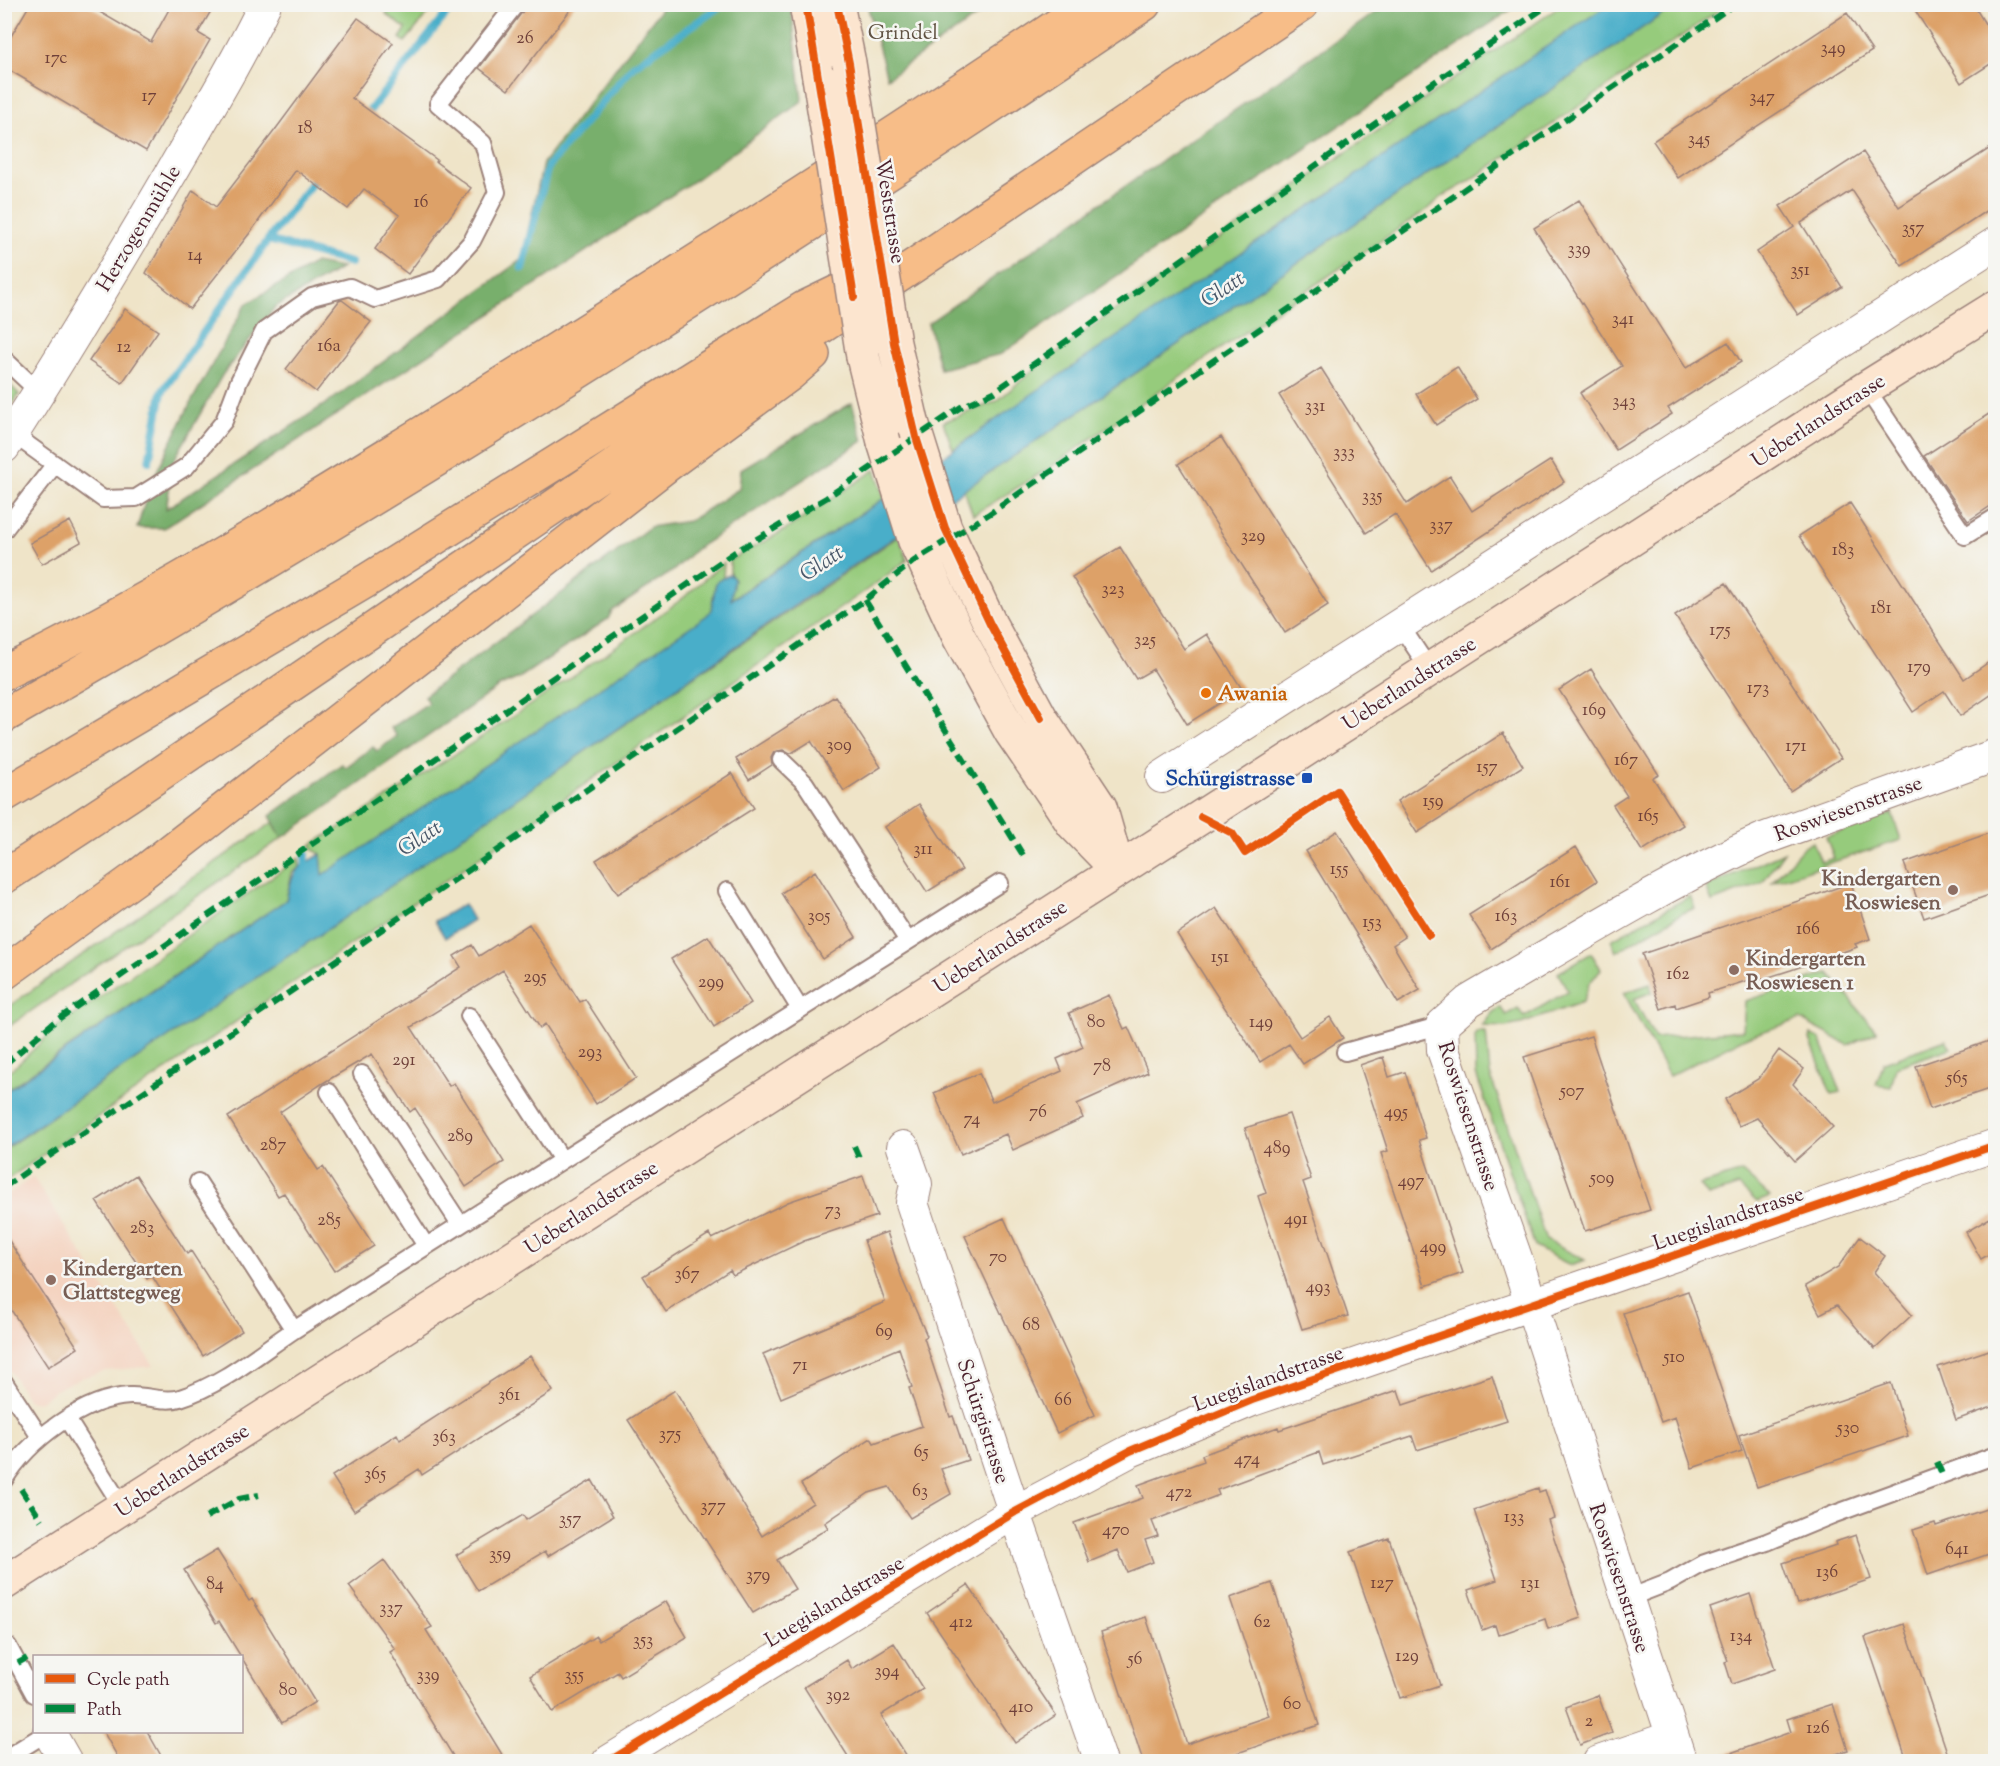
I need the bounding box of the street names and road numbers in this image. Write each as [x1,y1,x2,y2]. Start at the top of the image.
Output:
street label: Weststrasse [866,157,912,266]
street label: Herzogenmühle [90,160,189,298]
street label: Ueberlandstrasse [1746,367,1892,476]
street label: Ueberlandstrasse [1337,630,1483,739]
street label: Roswiesenstrasse [1771,769,1927,851]
street label: Ueberlandstrasse [928,893,1074,1002]
street label: Roswiesenstrasse [1429,1038,1505,1195]
street label: Ueberlandstrasse [519,1154,665,1263]
street label: Luegislandstrasse [1649,1180,1808,1260]
street label: Luegislandstrasse [1189,1339,1348,1421]
street label: Schürgistrasse [948,1355,1016,1488]
street label: Ueberlandstrasse [110,1417,256,1526]
street label: Roswiesenstrasse [1580,1500,1656,1657]
street label: Luegislandstrasse [760,1549,910,1656]

